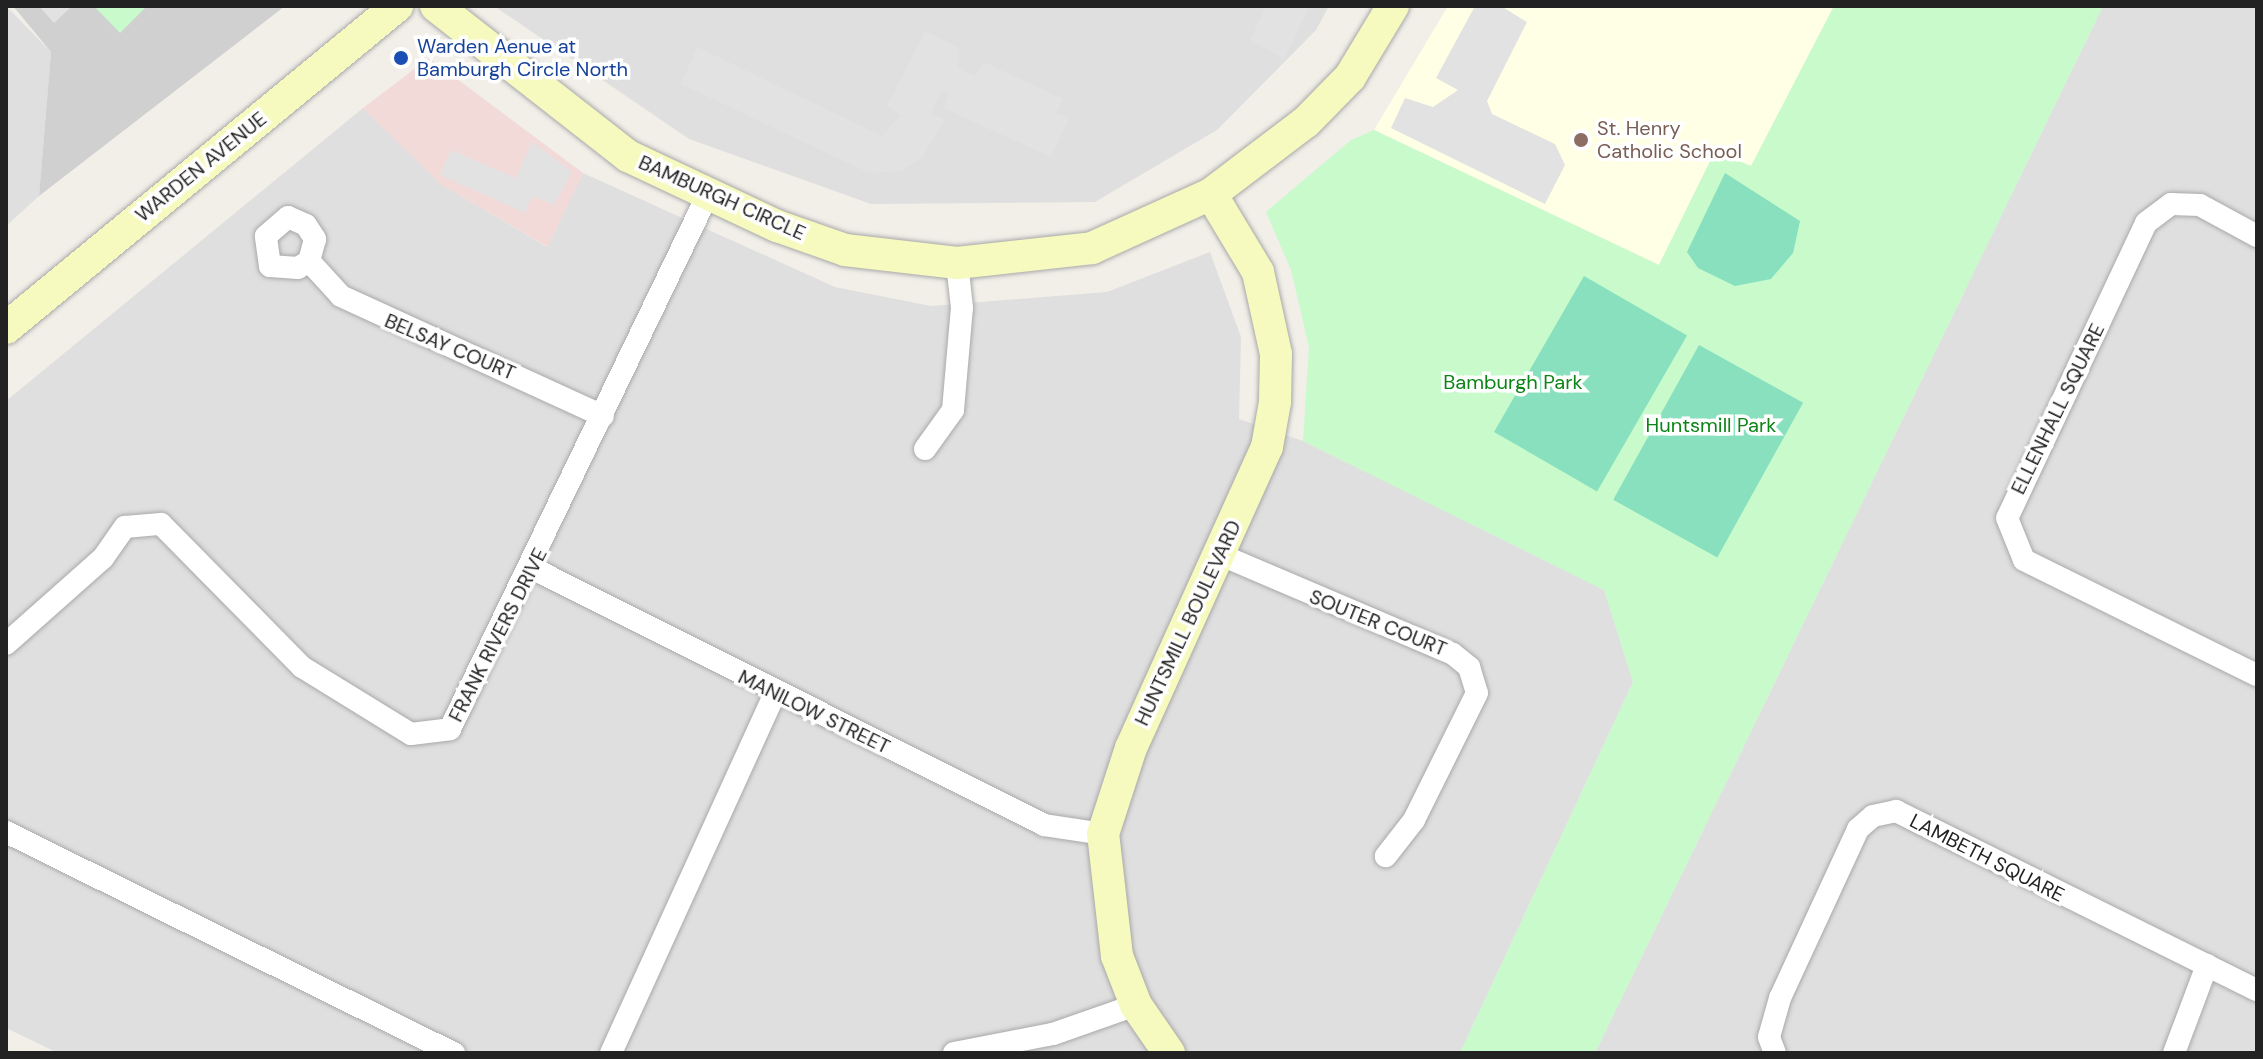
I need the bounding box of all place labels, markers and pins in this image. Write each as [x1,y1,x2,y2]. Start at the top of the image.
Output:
place label: Warden Aenue at Bamburgh Circle North [417,34,628,81]
marker: Warden Aenue at Bamburgh Circle North [392,49,410,67]
place label: St. Henry Catholic School [1597,116,1742,163]
marker: St. Henry Catholic School [1572,131,1590,149]

